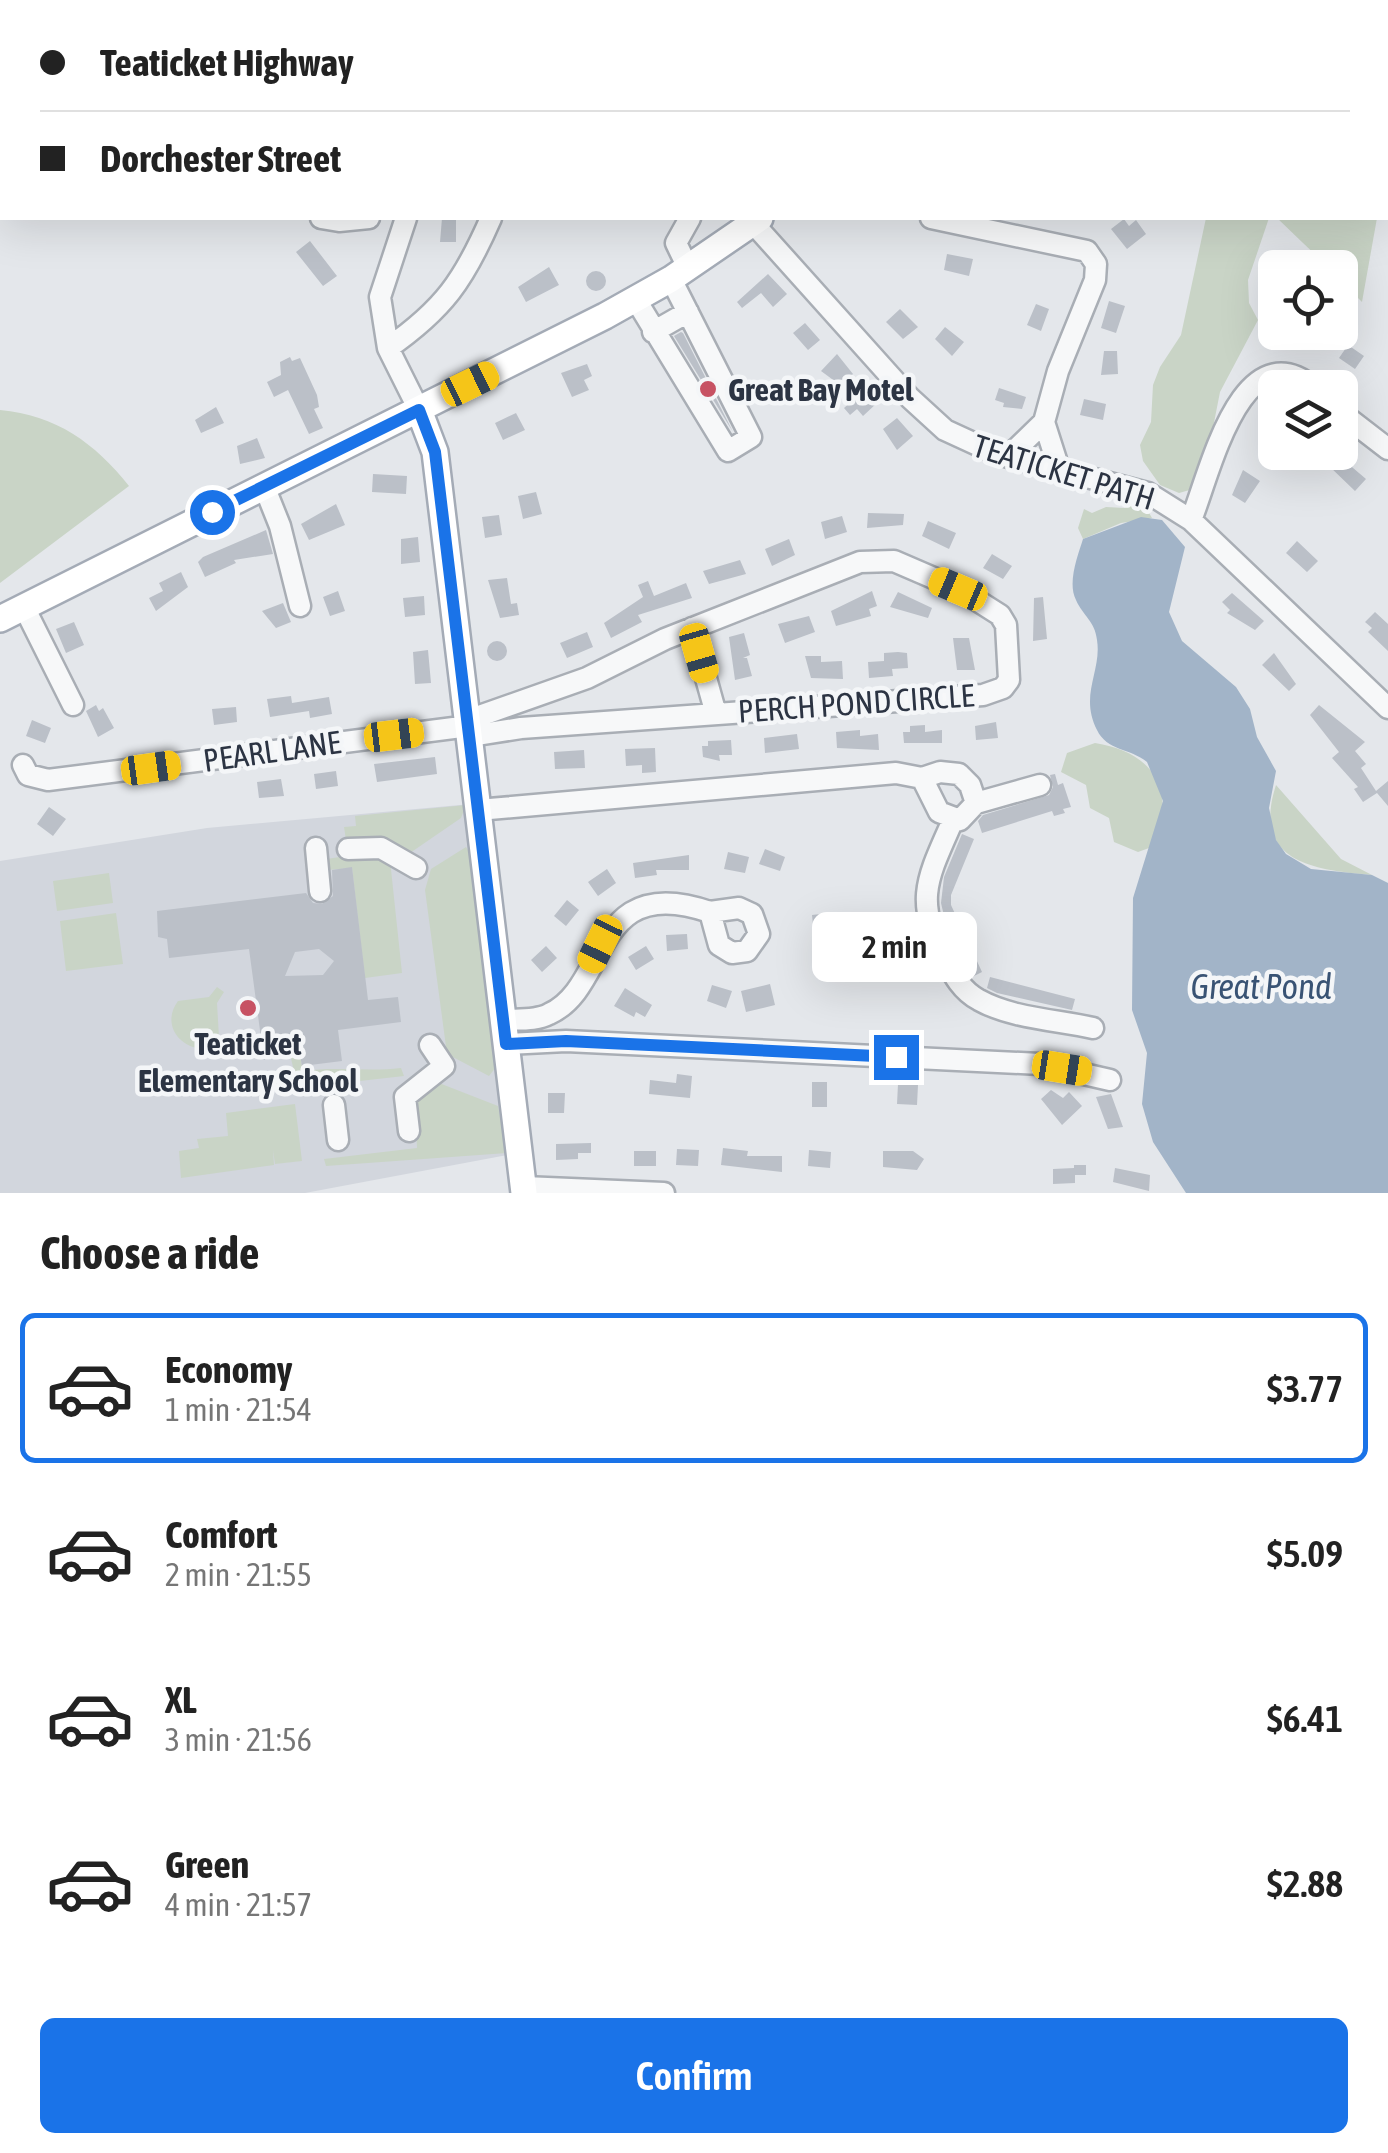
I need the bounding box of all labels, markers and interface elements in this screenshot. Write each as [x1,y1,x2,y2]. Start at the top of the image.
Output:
text: Teaticket Highway [100,41,354,84]
text: Dorchester Street [100,137,341,180]
map controls [1258,250,1358,470]
button: locate [1258,250,1358,350]
car [436,357,504,411]
button: layers [1258,370,1358,470]
place label: Great Bay Motel [728,371,914,408]
marker: Great Bay Motel [697,378,719,400]
street label: TEATICKET PATH [969,427,1159,517]
route start [190,490,235,535]
car [925,563,991,615]
car [676,620,722,686]
street label: PERCH POND CIRCLE [737,676,976,730]
car [362,716,426,754]
street label: PEARL LANE [201,723,343,779]
car [119,749,183,787]
car [573,910,627,978]
callout: 2 min [814,912,978,982]
text: 2 min [862,928,927,965]
water label: Great Pond [1191,966,1331,1006]
marker: Teaticket Elementary School [237,997,259,1019]
place label: Teaticket Elementary School [138,1025,358,1099]
route end [874,1035,919,1080]
car [1030,1048,1094,1088]
text: Choose a ride [40,1227,259,1279]
icon: car [45,1343,135,1433]
text: Economy [165,1348,292,1391]
text: $3.77 [1267,1367,1343,1410]
text: 1 min · 21:54 [165,1391,312,1428]
icon: car [45,1508,135,1598]
text: Comfort [165,1513,277,1556]
text: $5.09 [1267,1532,1343,1575]
text: 2 min · 21:55 [165,1556,312,1593]
icon: car [45,1673,135,1763]
text: XL [165,1678,197,1721]
text: $6.41 [1267,1697,1343,1740]
text: 3 min · 21:56 [165,1721,312,1758]
icon: car [45,1838,135,1928]
text: Green [165,1843,249,1886]
text: $2.88 [1267,1862,1343,1905]
text: 4 min · 21:57 [165,1886,312,1923]
button: Confirm [40,2018,1348,2133]

